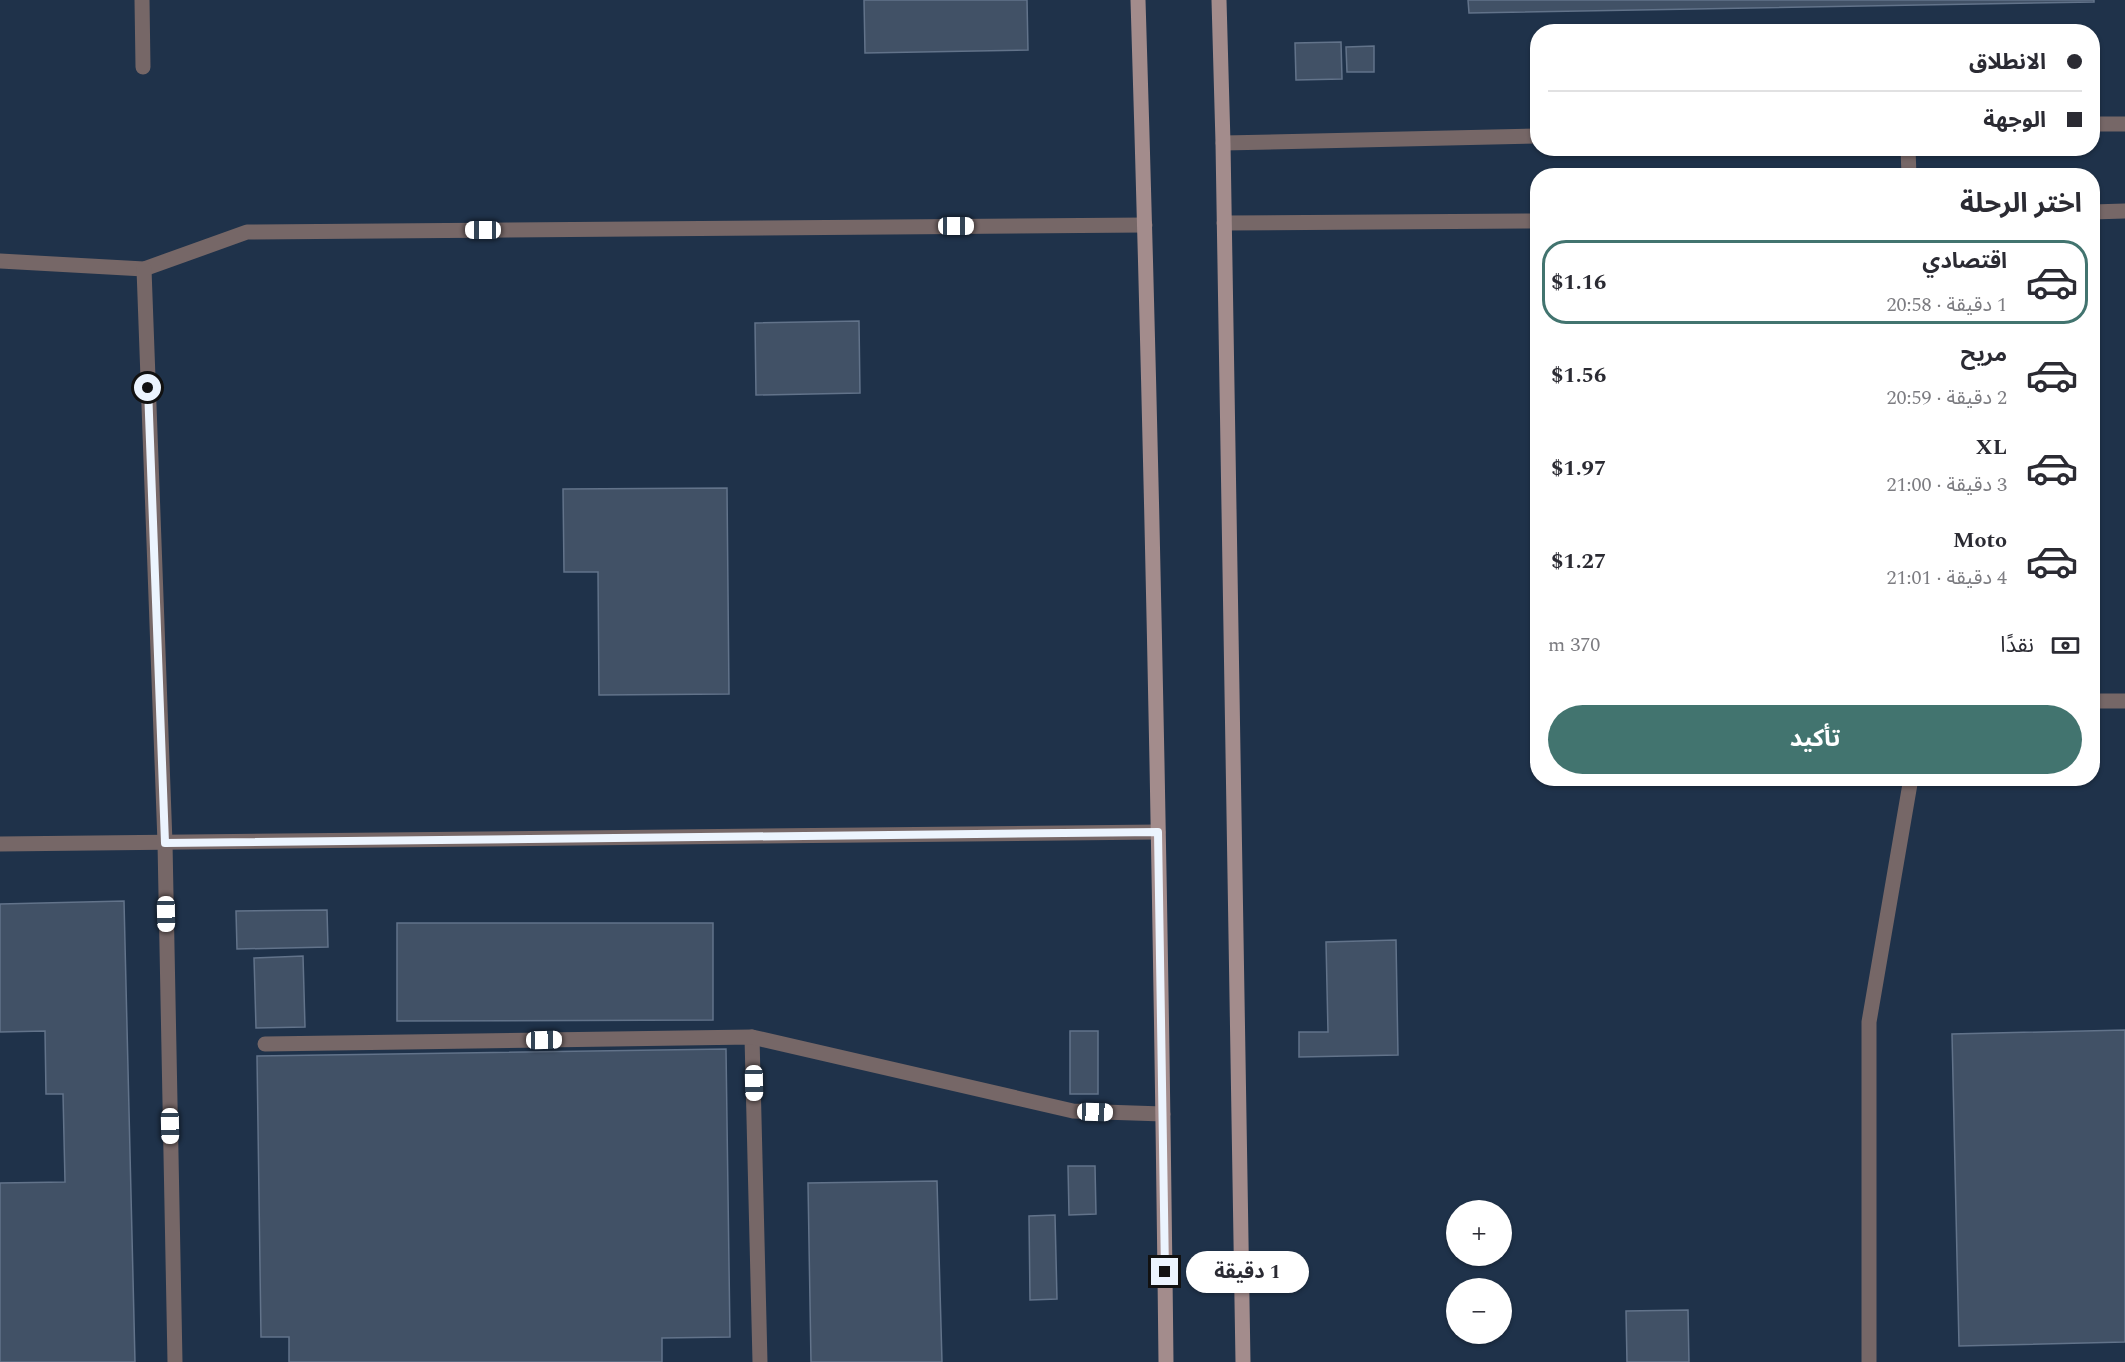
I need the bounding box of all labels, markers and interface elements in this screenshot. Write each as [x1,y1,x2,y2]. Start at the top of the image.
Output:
text: الانطلاق [1969,46,2046,79]
text: الوجهة [1983,104,2046,137]
text: اختر الرحلة [1960,183,2082,225]
car [938,217,974,235]
car [465,221,501,239]
text: اقتصادي [1922,245,2007,278]
icon: car [2025,255,2079,309]
text: $1.16 [1551,266,1606,299]
text: 1 دقيقة · 20:58 [1886,290,2007,320]
text: مريح [1961,338,2007,371]
icon: car [2025,348,2079,402]
text: $1.56 [1551,359,1606,392]
route start [134,374,161,401]
text: 2 دقيقة · 20:59 [1886,383,2007,413]
text: XL [1976,431,2007,464]
icon: car [2025,441,2079,495]
text: $1.97 [1551,452,1606,485]
text: 3 دقيقة · 21:00 [1886,470,2007,500]
text: Moto [1953,524,2007,557]
icon: car [2025,534,2079,588]
text: $1.27 [1551,545,1606,578]
text: 4 دقيقة · 21:01 [1886,563,2007,593]
text: نقدًا [2000,629,2034,662]
icon: cash [2049,629,2082,662]
text: 370 m [1548,630,1600,660]
button: تأكيد [1548,705,2082,774]
car [157,896,175,932]
car [526,1031,562,1049]
car [745,1065,763,1101]
car [1077,1102,1113,1122]
car [161,1108,179,1144]
map controls [1446,1200,1512,1344]
button: + [1446,1200,1512,1266]
callout: 1 دقيقة [1186,1251,1309,1293]
text: 1 دقيقة [1214,1257,1281,1287]
route end [1151,1258,1178,1285]
button: − [1446,1278,1512,1344]

